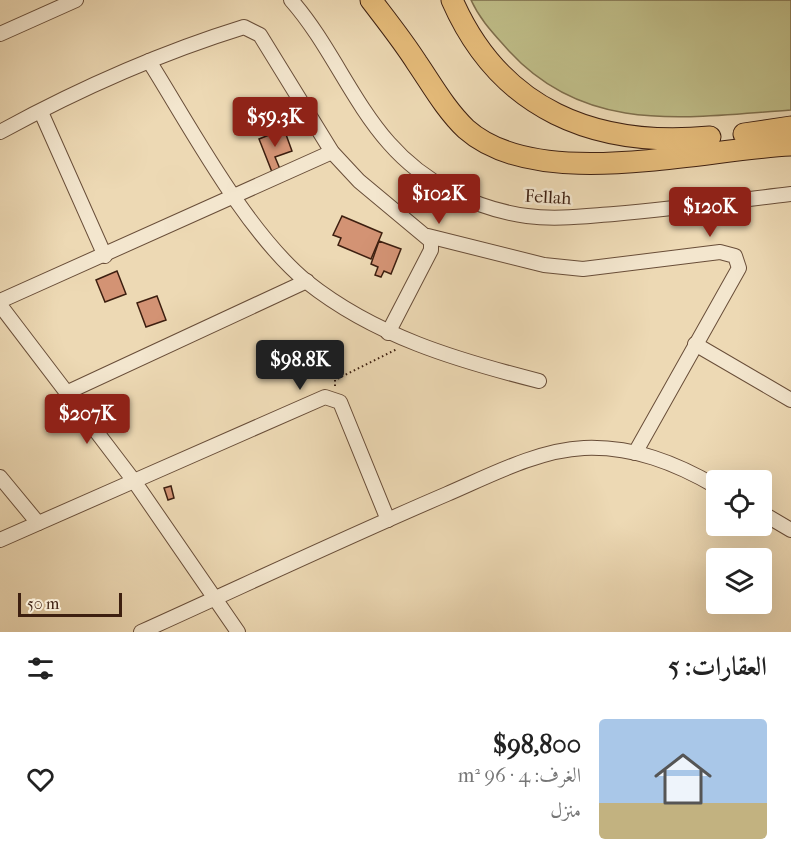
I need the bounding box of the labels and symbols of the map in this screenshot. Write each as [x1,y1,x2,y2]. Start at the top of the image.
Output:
pin: $59.3K [226,97,324,148]
pin: $102K [397,174,481,225]
street label: Fellah [524,186,572,209]
pin: $120K [668,187,752,238]
pin: $98.8K [251,340,349,391]
pin: $207K [45,394,129,445]
scale bar [18,590,122,618]

